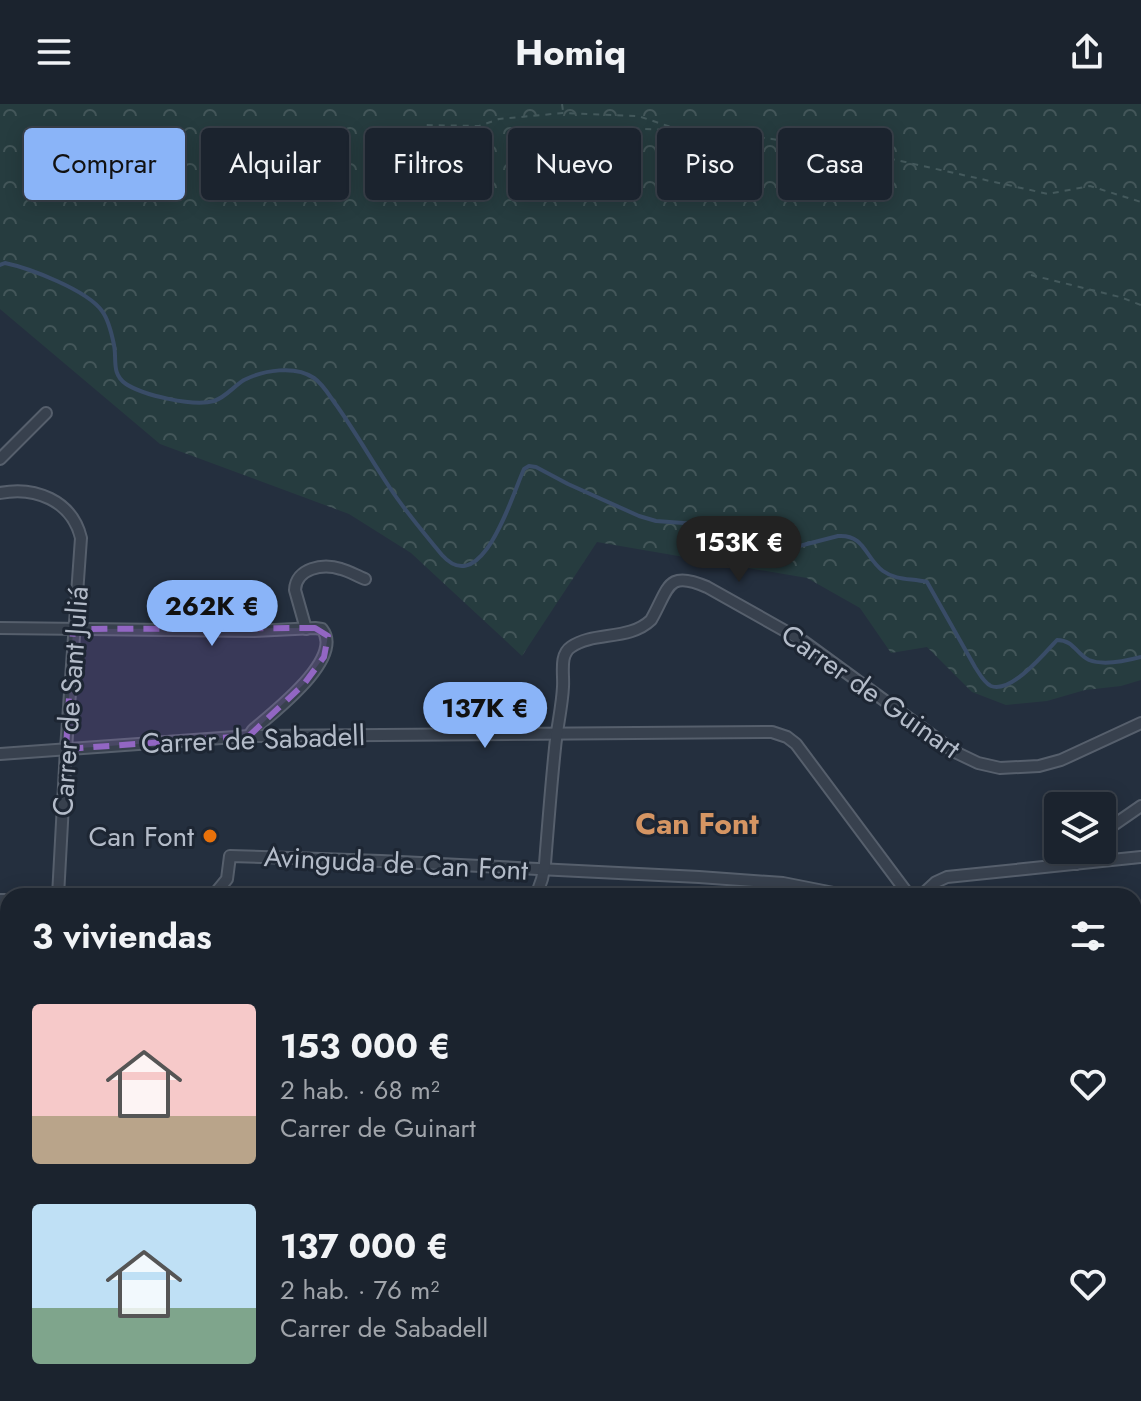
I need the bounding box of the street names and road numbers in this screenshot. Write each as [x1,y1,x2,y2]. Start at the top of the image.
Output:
street label: Carrer de Sant Juliá [42,585,99,817]
street label: Carrer de Guinart [773,614,969,769]
street label: Carrer de Sabadell [140,715,366,764]
street label: Avinguda de Can Font [263,836,529,891]

